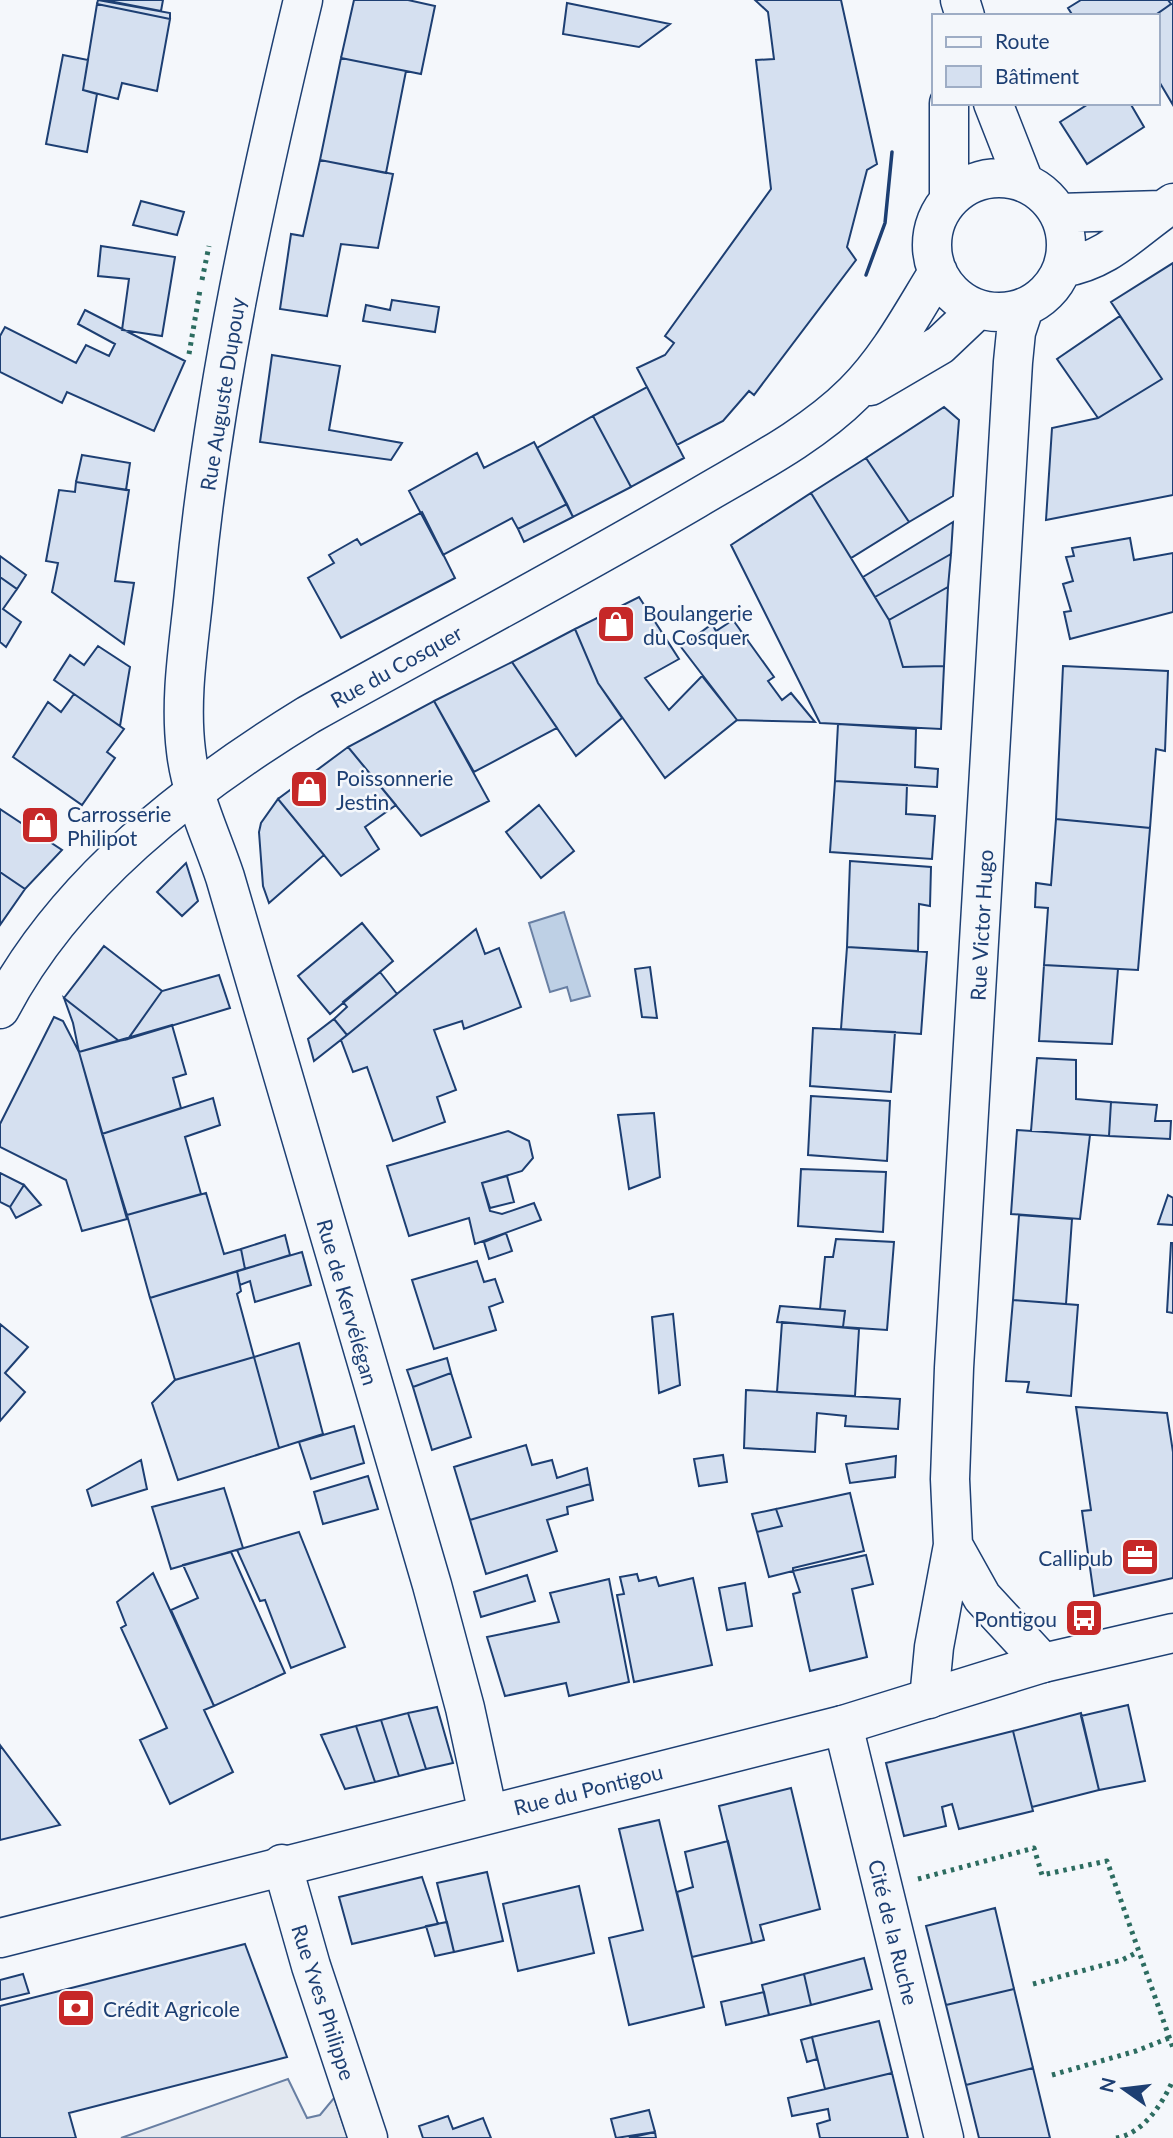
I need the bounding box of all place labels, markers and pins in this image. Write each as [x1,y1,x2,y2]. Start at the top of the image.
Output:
place label: Boulangerie du Cosquer [643,600,753,649]
shop icon: Boulangerie du Cosquer [595,603,637,645]
place label: Poissonnerie Jestin [336,765,453,814]
shop icon: Poissonnerie Jestin [288,768,330,810]
place label: Carrosserie Philipot [67,801,171,850]
shop icon: Carrosserie Philipot [19,804,61,846]
office icon: Callipub [1119,1536,1161,1578]
place label: Callipub [1038,1545,1113,1570]
bus stop icon: Pontigou [1063,1597,1105,1639]
place label: Pontigou [974,1606,1057,1631]
bank icon: Crédit Agricole [55,1987,97,2029]
place label: Crédit Agricole [103,1996,240,2021]

